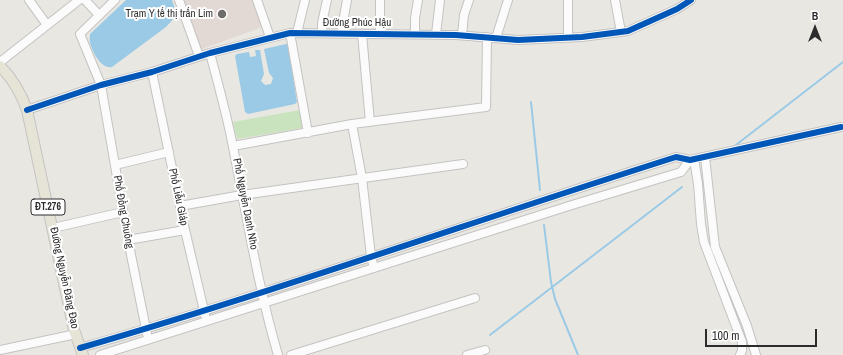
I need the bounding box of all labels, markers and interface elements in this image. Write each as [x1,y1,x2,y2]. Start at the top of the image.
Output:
place label: Trạm Y tế thị trấn Lim [126,7,213,21]
marker: Trạm Y tế thị trấn Lim [216,8,228,20]
north arrow [795,8,835,48]
text: B [812,9,818,23]
street label: Đường Phúc Hậu [323,16,391,30]
street label: Phố Nguyễn Danh Nho [230,157,260,251]
street label: Phố Liễu Giáp [165,167,191,227]
street label: Phố Đồng Chuông [110,174,136,250]
road number: ĐT.276 [31,199,65,215]
street label: Đường Nguyễn Đăng Đạo [47,226,81,330]
scale bar [707,321,819,347]
text: 100 m [712,328,739,344]

